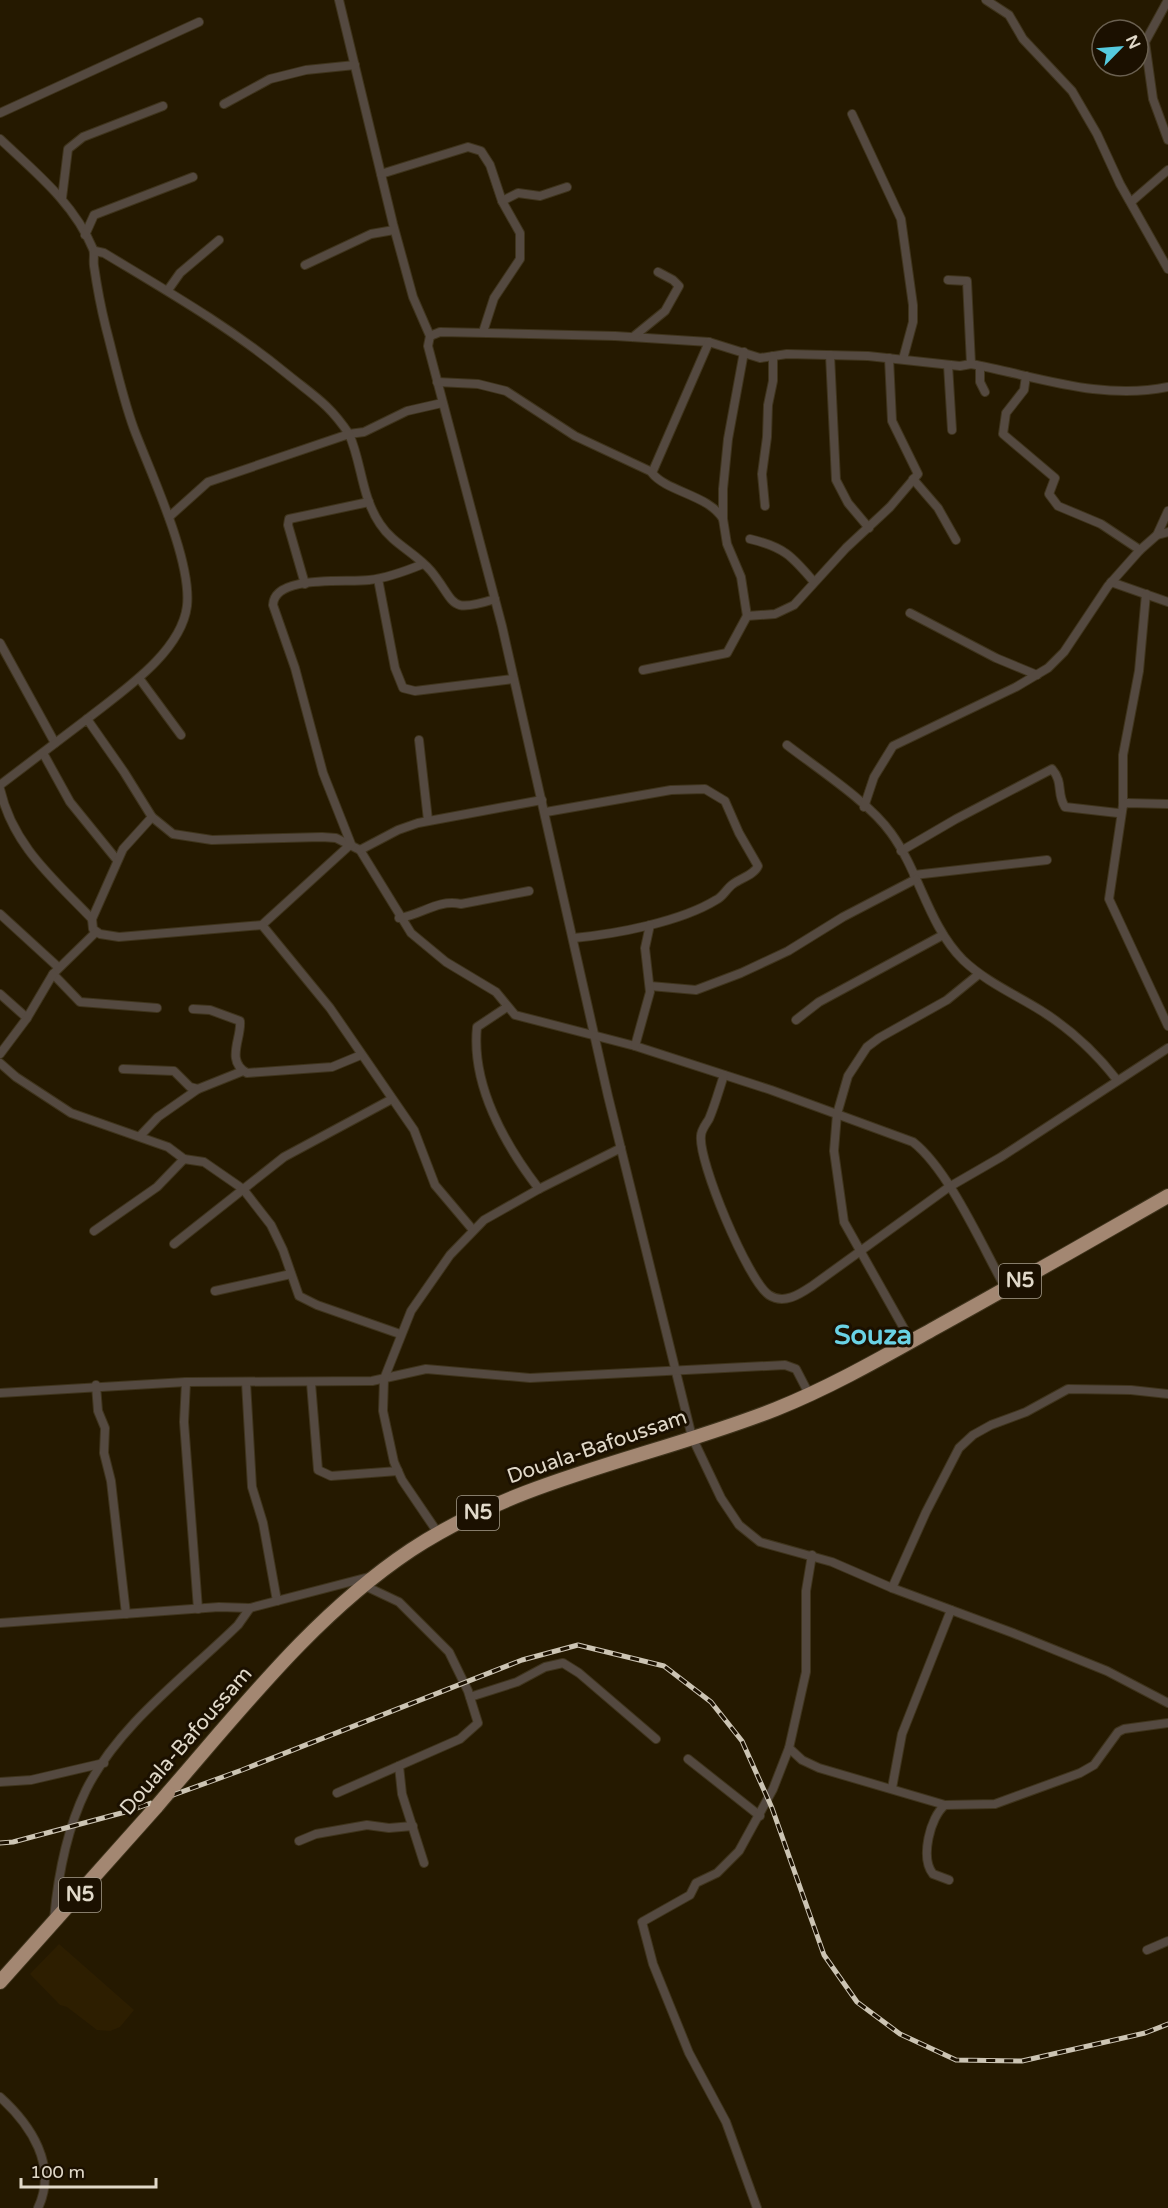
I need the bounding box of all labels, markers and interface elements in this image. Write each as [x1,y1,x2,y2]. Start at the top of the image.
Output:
north arrow [1090,18,1150,78]
text: N [1121,32,1144,52]
road number: N5 [999,1264,1041,1298]
district label: Souza [834,1319,912,1352]
street label: Douala-Bafoussam [504,1404,690,1490]
road number: N5 [457,1496,499,1530]
street label: Douala-Bafoussam [115,1662,257,1820]
road number: N5 [59,1878,101,1912]
scale bar [21,2151,156,2189]
text: 100 m [30,2161,85,2183]

